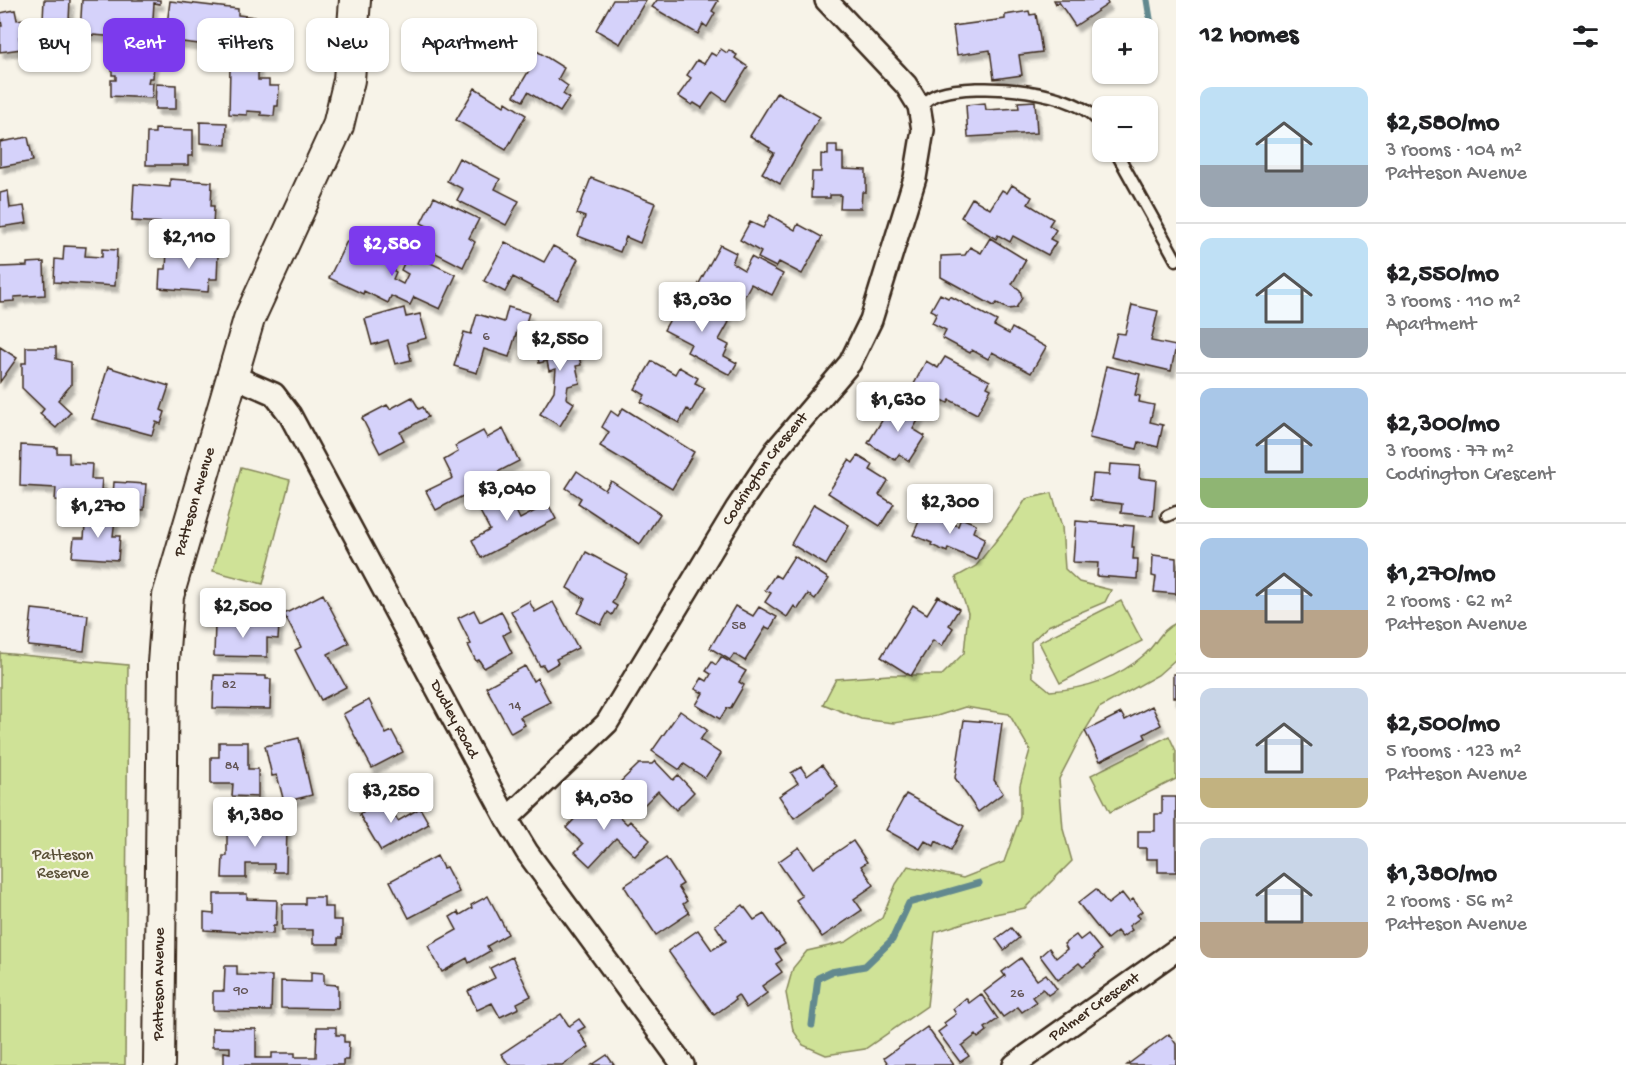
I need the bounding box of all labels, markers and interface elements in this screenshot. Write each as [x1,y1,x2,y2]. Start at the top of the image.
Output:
chip: Buy [18,18,91,72]
chip: Rent [103,18,185,72]
chip: Filters [197,18,294,72]
chip: New [306,18,389,72]
chip: Apartment [401,18,537,72]
map controls [1092,18,1158,162]
button: + [1092,18,1158,84]
icon: filters [1569,20,1602,53]
text: 12 homes [1200,21,1298,52]
button: − [1092,96,1158,162]
text: $2,580/mo [1386,109,1499,140]
icon: home [1248,111,1320,183]
text: 3 rooms · 104 m² [1386,140,1522,163]
text: Patteson Avenue [1386,163,1527,186]
pin: $2,110 [140,219,238,270]
pin: $2,580 [343,226,441,277]
text: $2,110 [163,227,215,250]
text: $2,580 [363,234,421,257]
text: $2,550/mo [1386,260,1499,291]
icon: home [1248,262,1320,334]
pin: $3,030 [653,282,751,333]
text: $3,030 [673,290,731,313]
text: 3 rooms · 110 m² [1386,291,1521,314]
text: Apartment [1386,314,1476,337]
pin: $2,550 [511,321,609,372]
house number: 6 [482,329,490,346]
text: $2,550 [531,329,589,352]
pin: $1,630 [849,382,947,433]
text: $1,630 [870,390,926,413]
street label: Codrington Crescent [719,408,814,529]
text: $2,300/mo [1386,410,1500,441]
icon: home [1248,412,1320,484]
text: 3 rooms · 77 m² [1386,441,1514,464]
street label: Patteson Avenue [170,445,221,560]
text: Codrington Crescent [1386,464,1554,487]
pin: $3,040 [458,471,556,522]
text: $3,040 [478,479,536,502]
pin: $2,300 [901,484,999,535]
pin: $1,270 [49,488,147,539]
text: $2,300 [921,492,979,515]
text: $1,270 [71,496,125,519]
text: $1,270/mo [1386,560,1496,591]
icon: home [1248,562,1320,634]
pin: $2,500 [194,588,292,639]
text: 2 rooms · 62 m² [1386,591,1513,614]
text: $2,500 [214,596,272,619]
text: Patteson Avenue [1386,614,1527,637]
house number: 58 [731,618,747,635]
house number: 82 [222,677,236,694]
street label: Dudley Road [425,677,483,763]
house number: 14 [508,698,522,715]
text: $2,500/mo [1386,710,1500,741]
icon: home [1248,712,1320,784]
text: 5 rooms · 123 m² [1386,741,1522,764]
house number: 84 [225,758,240,775]
text: Patteson Avenue [1386,764,1527,787]
pin: $3,250 [342,773,440,824]
pin: $4,030 [555,780,653,831]
text: $3,250 [362,781,420,804]
text: $4,030 [575,788,633,811]
pin: $1,380 [206,797,304,848]
text: $1,380 [227,805,283,828]
park label: Patteson Reserve [32,847,94,884]
text: $1,380/mo [1386,860,1497,891]
icon: home [1248,862,1320,934]
text: 2 rooms · 56 m² [1386,891,1513,914]
text: Patteson Avenue [1386,914,1527,937]
street label: Patteson Avenue [150,927,170,1042]
street label: Palmer Crescent [1045,968,1145,1047]
house number: 90 [233,983,249,1000]
house number: 26 [1010,986,1025,1003]

